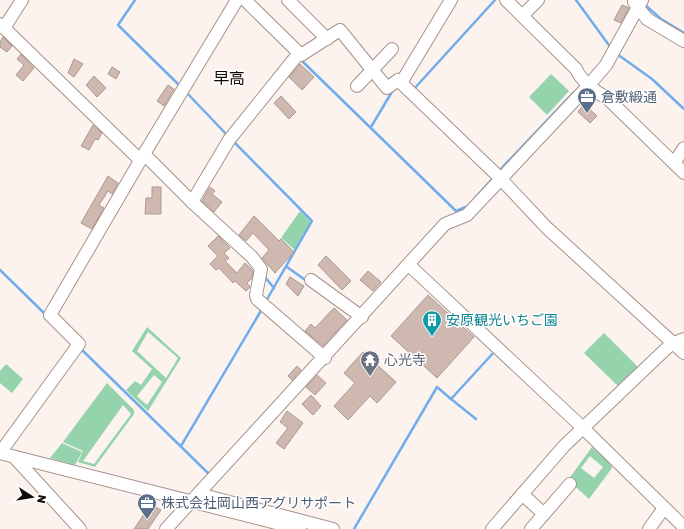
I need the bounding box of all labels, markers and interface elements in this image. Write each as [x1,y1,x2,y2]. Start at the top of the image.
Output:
district label: 早高 [213,68,245,88]
office icon: 倉敷緞通 [576,86,598,114]
place label: 倉敷緞通 [601,88,657,105]
building icon: 安原観光いちご園 [421,309,443,337]
place label: 安原観光いちご園 [446,311,558,328]
temple icon: 心光寺 [359,349,381,377]
place label: 心光寺 [384,351,426,368]
north arrow [12,477,52,517]
office icon: 株式会社岡山西アグリサポート [136,492,158,520]
text: N [35,494,49,505]
place label: 株式会社岡山西アグリサポート [161,494,356,511]

